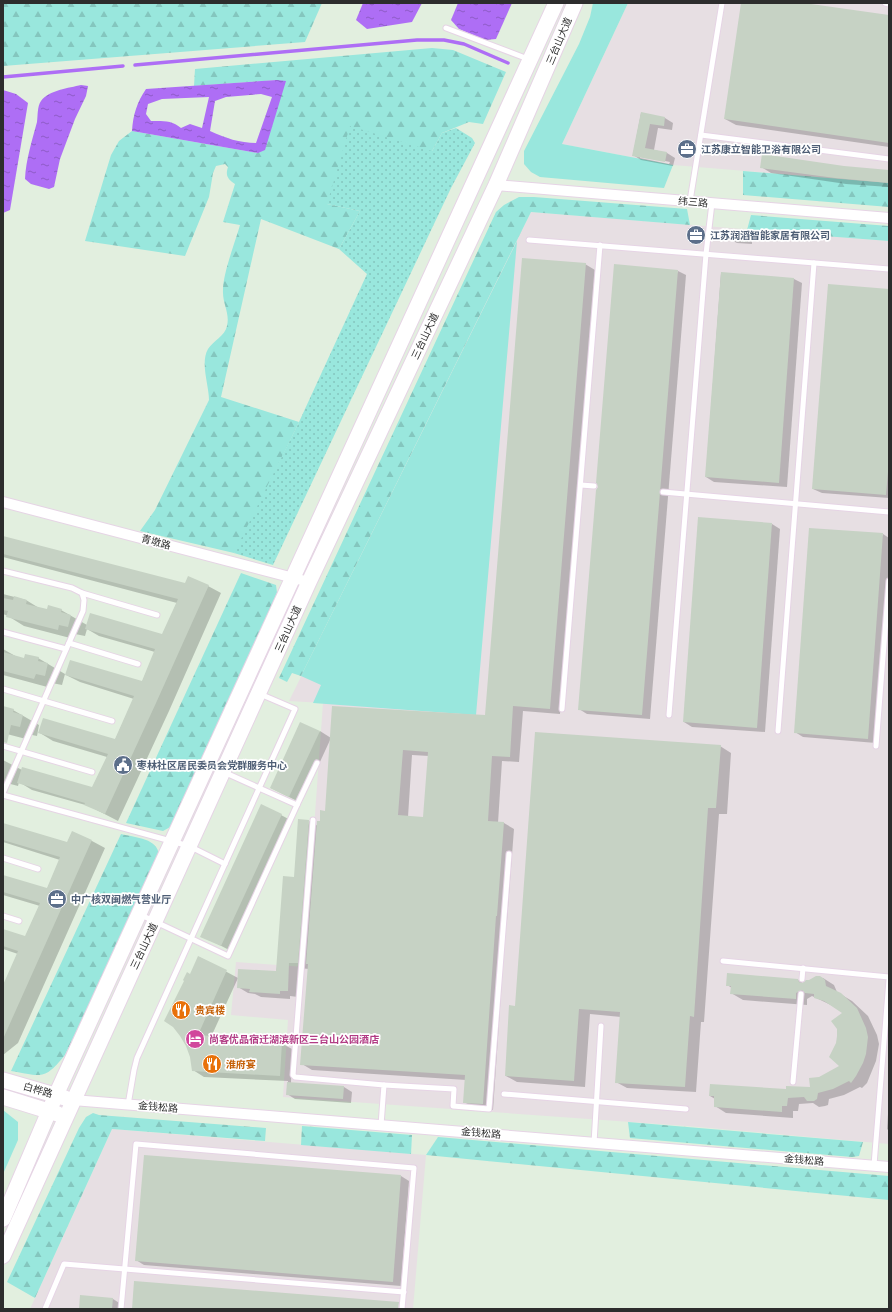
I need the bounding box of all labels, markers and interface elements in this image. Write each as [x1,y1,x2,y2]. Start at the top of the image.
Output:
street label: 三台山大道 [544,16,574,66]
office icon: 江苏康立智能卫浴有限公司 [676,138,698,160]
place label: 江苏康立智能卫浴有限公司 [701,143,821,155]
street label: 纬三路 [678,195,708,209]
office icon: 江苏润滔智能家居有限公司 [685,224,707,246]
place label: 江苏润滔智能家居有限公司 [710,229,830,241]
street label: 三台山大道 [409,311,441,361]
street label: 青墩路 [140,533,172,551]
street label: 三台山大道 [273,604,303,654]
public building icon: 枣林社区居民委员会党群服务中心 [112,754,134,776]
place label: 枣林社区居民委员会党群服务中心 [136,759,287,771]
office icon: 中广核双闽燃气营业厅 [46,888,68,910]
place label: 中广核双闽燃气营业厅 [71,893,171,905]
street label: 三台山大道 [128,921,160,971]
restaurant icon: 贵宾楼 [170,999,192,1021]
place label: 贵宾楼 [195,1005,225,1016]
hotel icon: 尚客优品宿迁湖滨新区三台山公园酒店 [184,1028,206,1050]
place label: 尚客优品宿迁湖滨新区三台山公园酒店 [209,1033,379,1045]
restaurant icon: 淮府宴 [201,1053,223,1075]
place label: 淮府宴 [226,1059,256,1070]
street label: 白桦路 [22,1081,54,1099]
street label: 金钱松路 [138,1100,178,1114]
street label: 金钱松路 [461,1126,501,1140]
street label: 金钱松路 [784,1153,824,1167]

